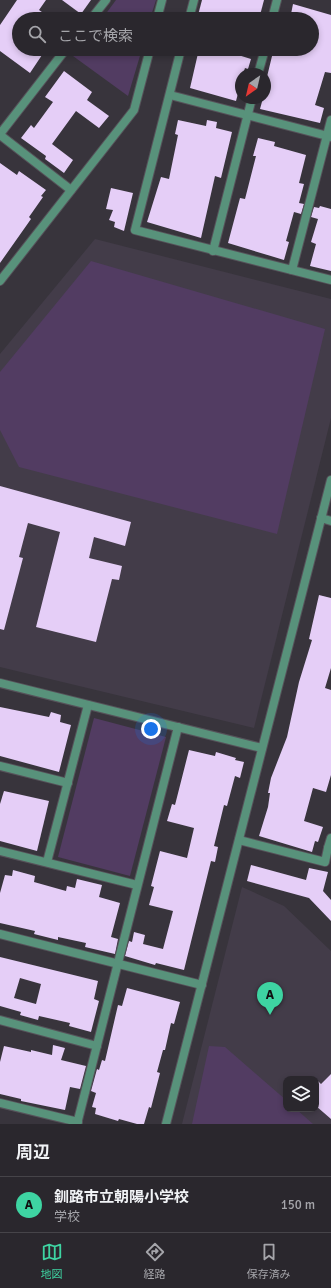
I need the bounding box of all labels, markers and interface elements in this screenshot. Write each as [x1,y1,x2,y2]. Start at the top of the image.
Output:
search box [12,12,319,56]
icon: search [26,23,48,45]
text: ここで検索 [58,27,133,45]
north arrow [235,68,271,104]
your location [141,719,161,739]
pin: A [257,982,283,1015]
map controls [283,1076,319,1112]
button: layers [283,1076,319,1112]
text: 周辺 [16,1142,50,1163]
text: 釧路市立朝陽小学校 [54,1188,189,1206]
text: A [25,1197,33,1213]
text: 150 m [281,1197,315,1213]
text: 学校 [54,1209,80,1225]
tab: 地図 [41,1241,63,1281]
tab: 経路 [144,1241,166,1281]
tab: 保存済み [247,1241,291,1281]

